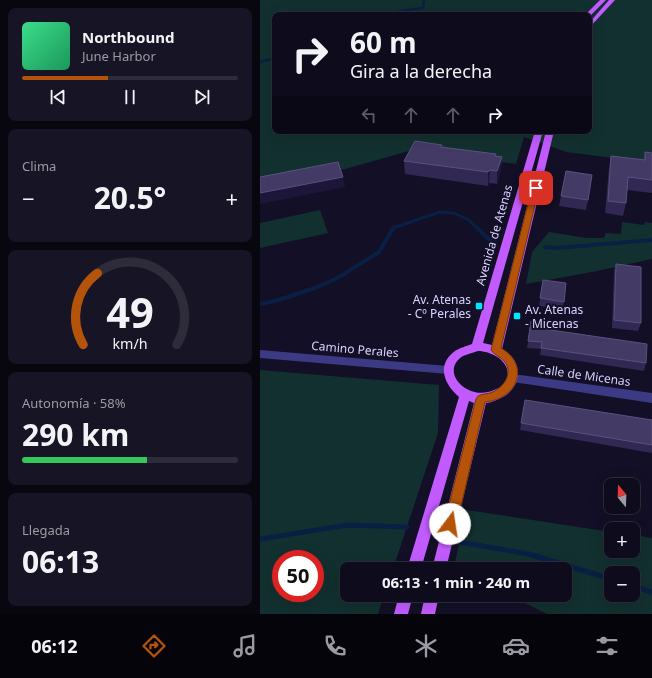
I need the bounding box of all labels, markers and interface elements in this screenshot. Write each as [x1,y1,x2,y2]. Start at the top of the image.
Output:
text: 60 m [350,23,417,61]
text: Northbound [82,27,174,47]
icon: right [284,28,336,80]
text: June Harbor [82,47,156,65]
text: Gira a la derecha [350,59,492,83]
icon: previous [47,86,69,108]
icon: pause [119,86,141,108]
icon: next [191,86,213,108]
icon: left [358,104,380,126]
icon: ahead [400,104,422,126]
icon: ahead [442,104,464,126]
icon: right [484,104,506,126]
text: Clima [22,157,56,175]
pin [519,171,553,205]
text: 20.5° [94,177,166,218]
icon: arrive [525,177,547,199]
street label: Avenida de Atenas [471,182,517,287]
text: − [22,183,35,213]
text: + [225,183,238,213]
text: 49 [106,284,154,340]
place label: Av. Atenas - Cº Perales [408,291,471,322]
marker: Av. Atenas - Cº Perales [474,301,484,311]
place label: Av. Atenas - Micenas [525,301,584,332]
marker: Av. Atenas - Micenas [512,311,522,321]
text: km/h [112,334,148,353]
street label: Camino Perales [311,337,400,361]
street label: Calle de Micenas [536,360,632,390]
text: Autonomía · 58% [22,394,126,412]
text: 290 km [22,414,129,455]
north arrow [604,478,640,514]
map controls [604,478,640,602]
position arrow [429,503,471,545]
text: Llegada [22,521,70,539]
button: + [604,522,640,558]
text: 06:13 [22,541,99,582]
speed limit sign: 50 [272,550,324,602]
button: − [604,566,640,602]
text: 06:13 · 1 min · 240 m [382,572,530,592]
icon: directions [140,632,168,660]
icon: music [231,632,259,660]
icon: phone [321,632,349,660]
icon: climate [412,632,440,660]
icon: car [502,632,530,660]
icon: filters [593,632,621,660]
text: 06:12 [31,634,78,658]

